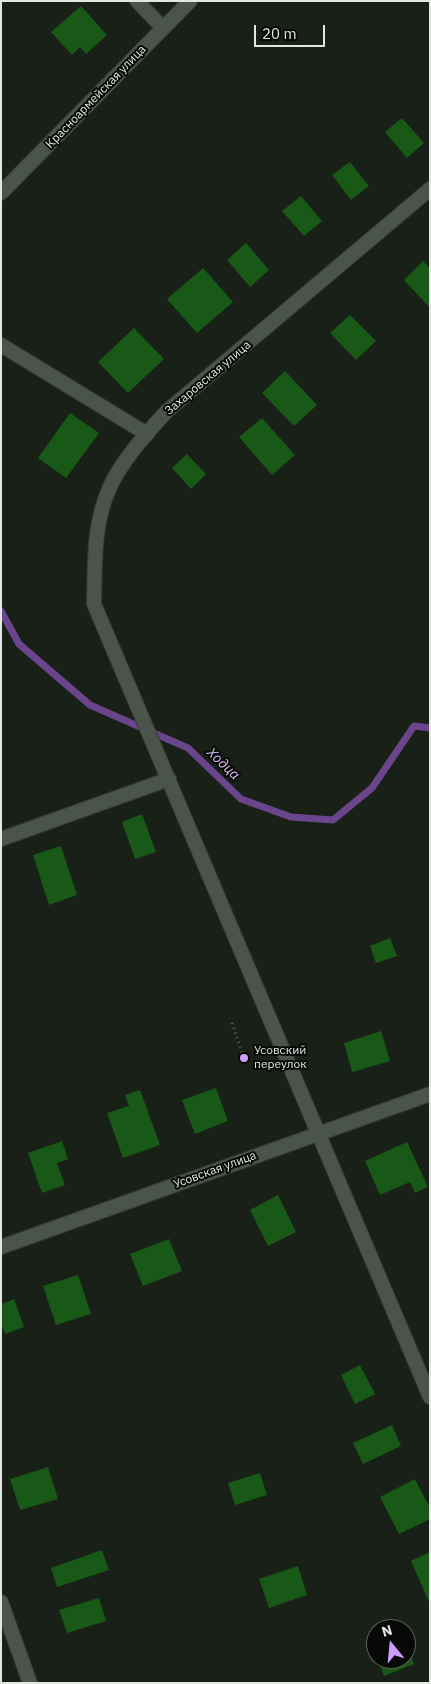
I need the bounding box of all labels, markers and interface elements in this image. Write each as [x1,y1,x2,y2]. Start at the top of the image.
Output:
scale bar [256,15,327,47]
text: 20 m [262,24,297,43]
street label: Красноармейская улица [43,42,149,152]
street label: Захаровская улица [162,338,254,418]
water label: Ходца [203,744,243,784]
place label: Усовский переулок [254,1044,307,1072]
marker: Усовский переулок [238,1052,250,1064]
street label: Усовская улица [172,1148,258,1192]
north arrow [366,1619,416,1669]
text: N [379,1621,394,1641]

